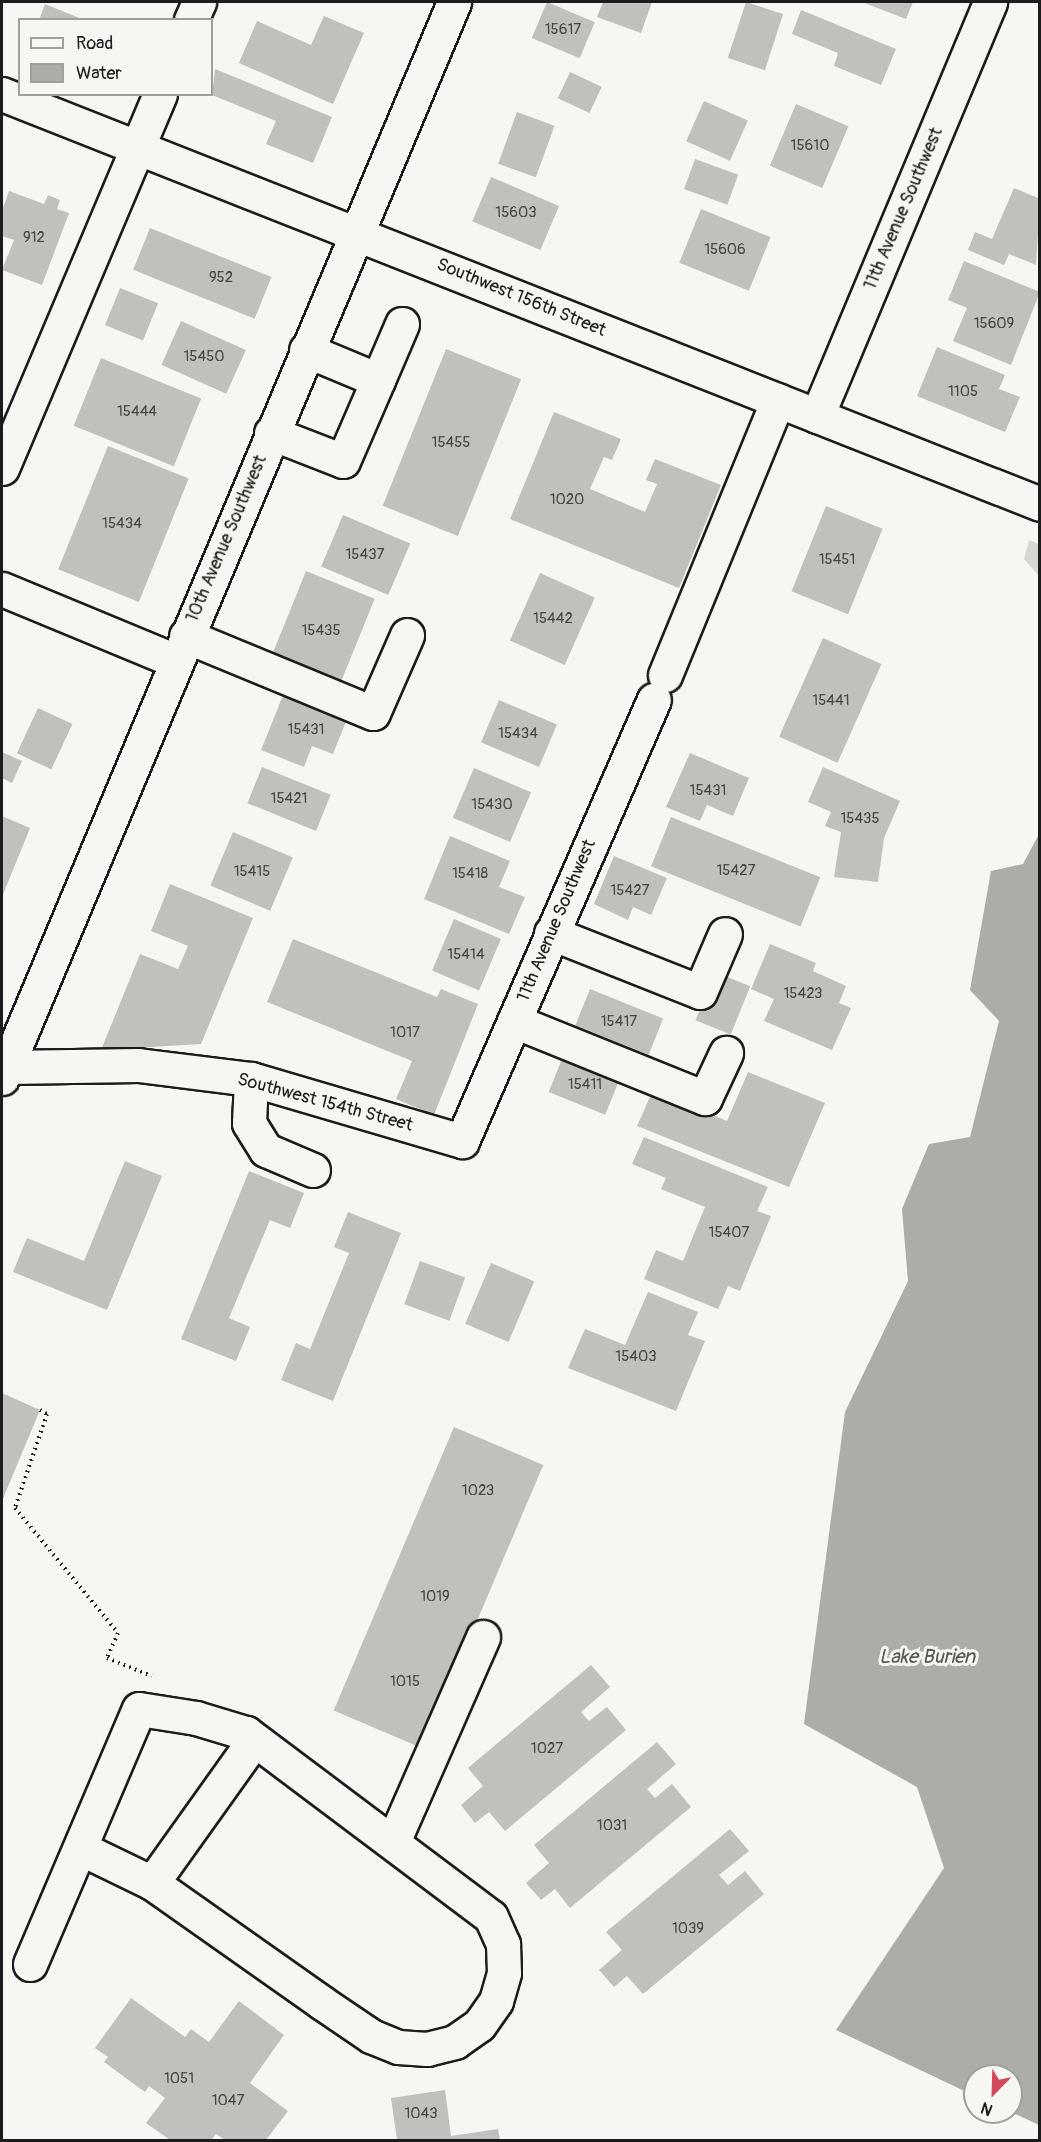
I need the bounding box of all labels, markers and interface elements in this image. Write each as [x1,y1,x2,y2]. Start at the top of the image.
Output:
legend [18,18,213,96]
house number: 15617 [545,21,581,39]
text: Road [76,32,113,55]
text: Water [76,62,122,85]
street label: 11th Avenue Southwest [860,125,948,293]
house number: 15610 [791,137,829,155]
house number: 15603 [495,204,537,222]
house number: 912 [23,229,45,247]
house number: 15606 [704,241,746,259]
street label: Southwest 156th Street [433,254,609,342]
house number: 952 [209,269,233,287]
house number: 15609 [974,315,1014,333]
house number: 15450 [183,348,225,366]
house number: 1105 [948,383,978,401]
house number: 15444 [117,403,157,421]
house number: 15455 [432,434,470,452]
street label: 10th Avenue Southwest [182,452,272,626]
house number: 1020 [550,491,584,509]
house number: 15434 [102,515,142,533]
house number: 15437 [346,546,384,564]
house number: 15451 [819,551,855,569]
house number: 15442 [533,610,573,628]
house number: 15435 [301,622,341,640]
house number: 15441 [812,692,850,710]
house number: 15431 [288,721,324,739]
house number: 15434 [498,725,538,743]
house number: 15431 [690,782,726,800]
house number: 15421 [271,790,307,808]
house number: 15430 [471,796,513,814]
house number: 15435 [840,810,880,828]
street label: 11th Avenue Southwest [513,837,601,1005]
house number: 15427 [716,862,756,880]
house number: 15415 [234,863,270,881]
house number: 15418 [452,865,488,883]
house number: 15427 [610,882,650,900]
house number: 15414 [447,946,485,964]
house number: 15423 [784,985,822,1003]
house number: 15417 [601,1013,637,1031]
house number: 1017 [390,1024,420,1042]
street label: Southwest 154th Street [235,1069,415,1137]
house number: 15411 [568,1076,602,1094]
house number: 15407 [709,1224,749,1242]
house number: 15403 [615,1348,657,1366]
house number: 1023 [462,1482,494,1500]
house number: 1019 [420,1588,450,1606]
water label: Lake Burien [879,1644,975,1668]
house number: 1015 [390,1673,420,1691]
house number: 1027 [531,1740,563,1758]
house number: 1031 [597,1817,627,1835]
house number: 1039 [672,1920,704,1938]
north arrow [963,2064,1023,2124]
house number: 1051 [164,2070,194,2088]
house number: 1047 [212,2092,244,2110]
text: N [978,2097,996,2120]
house number: 1043 [404,2105,438,2123]

